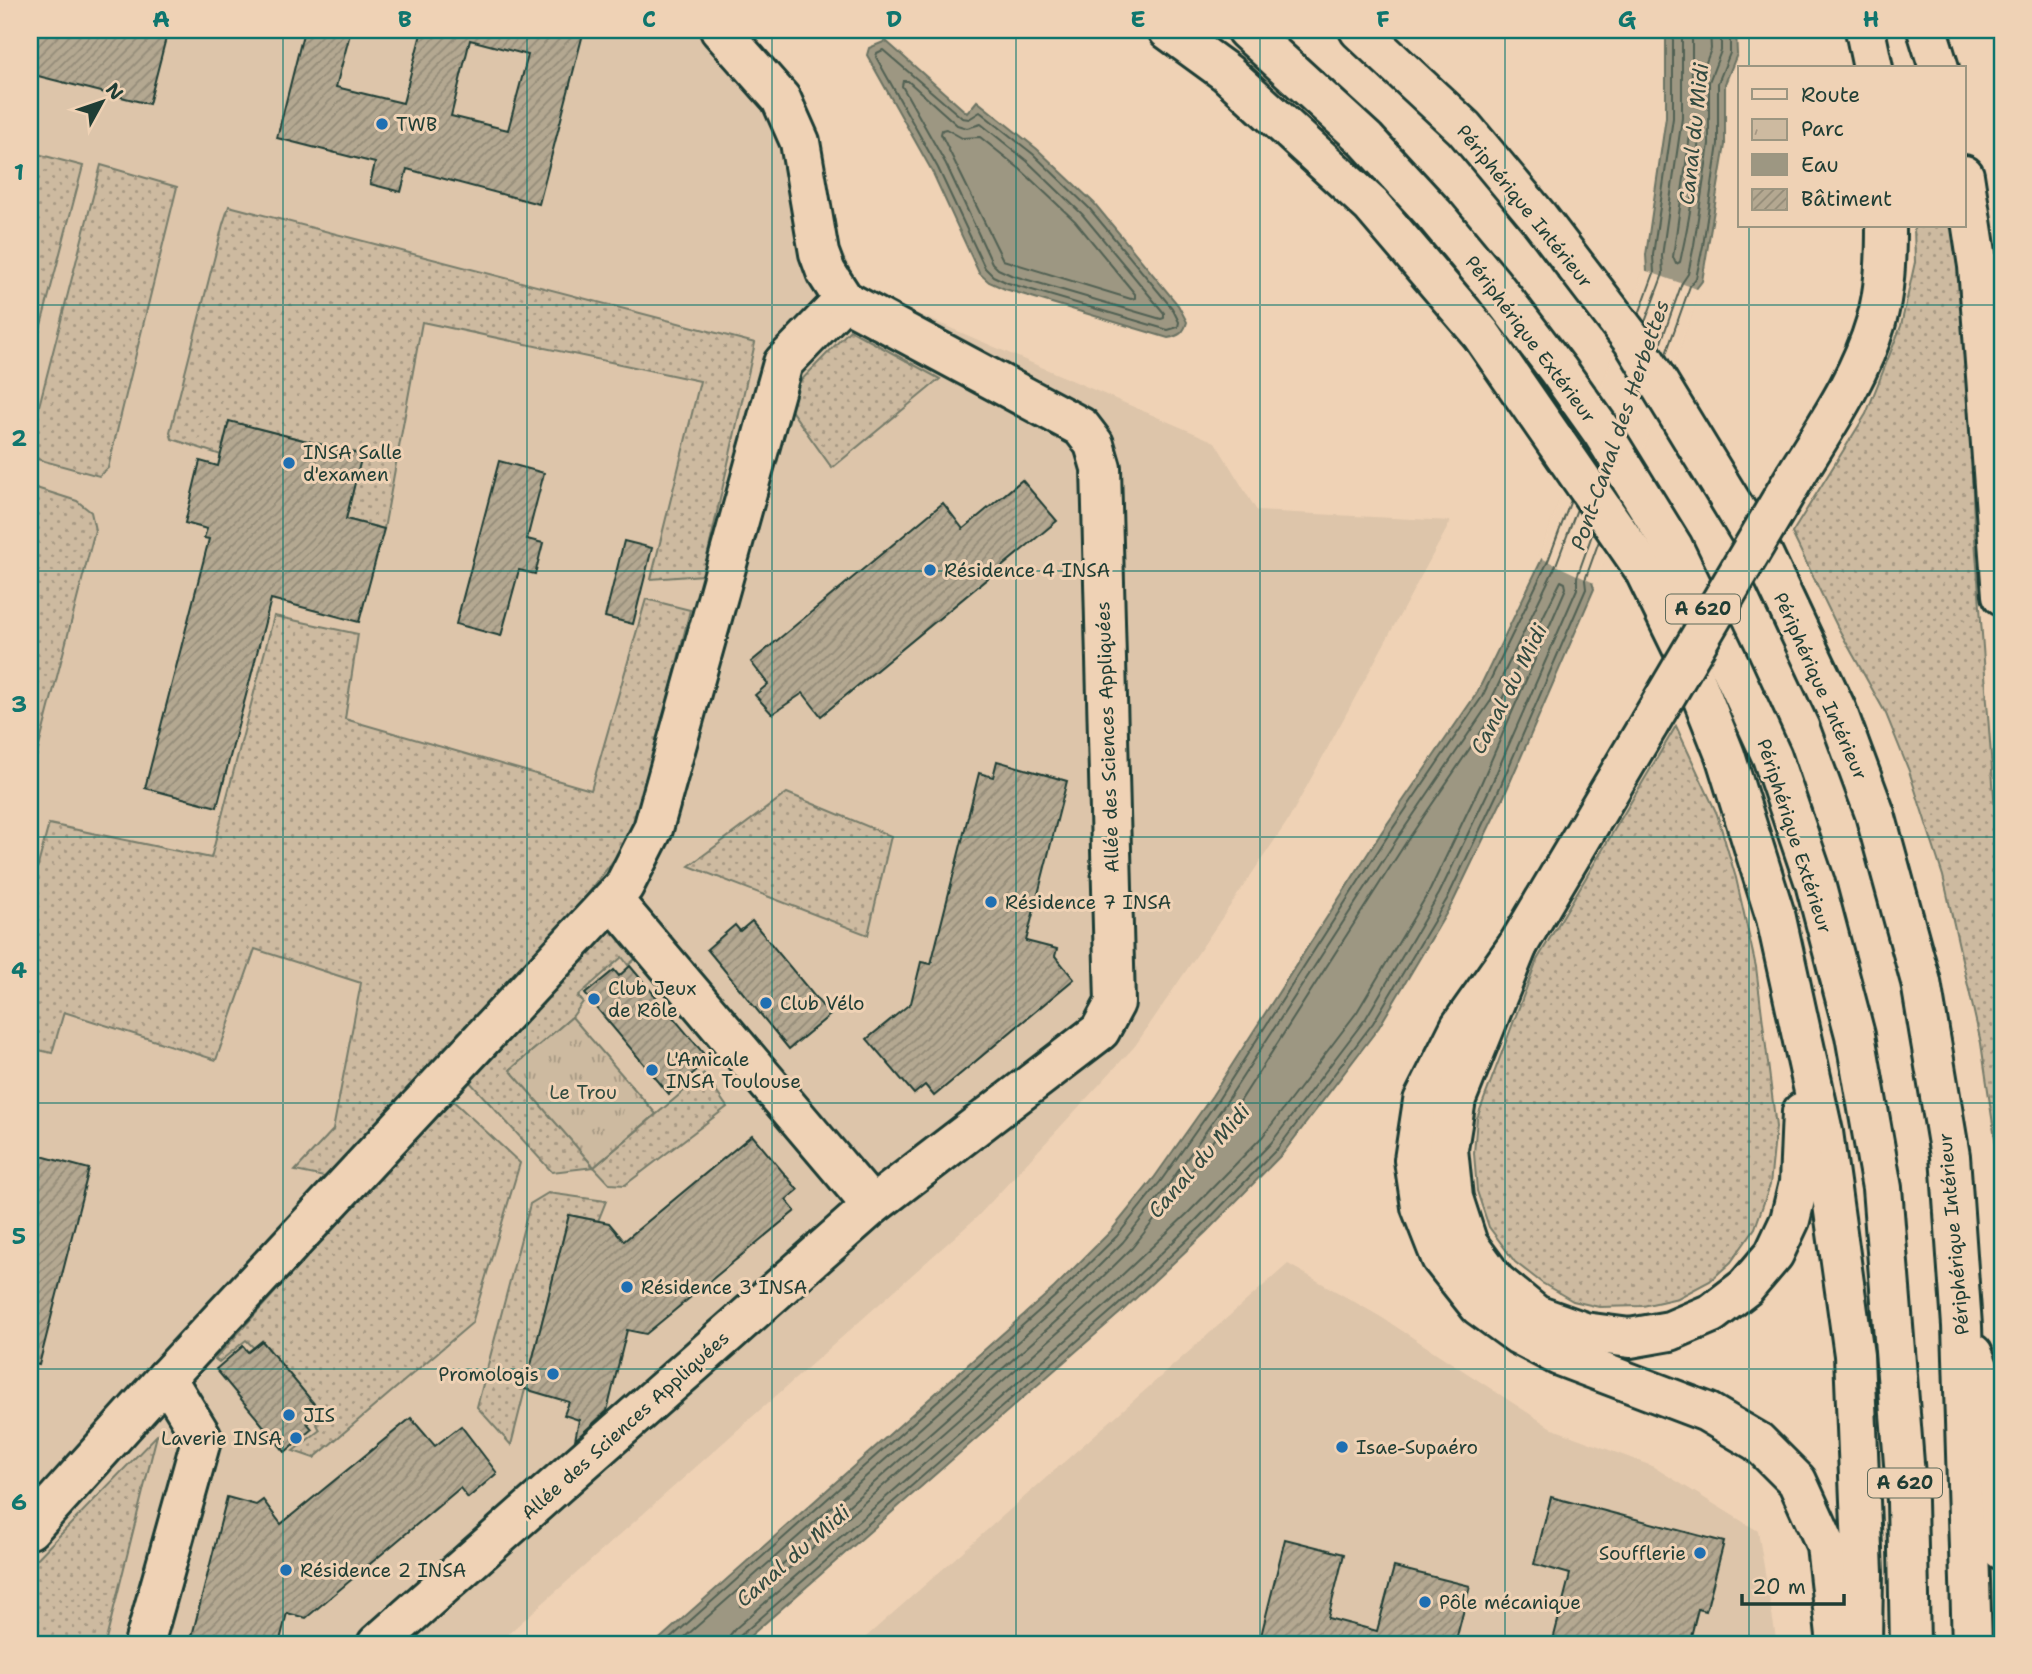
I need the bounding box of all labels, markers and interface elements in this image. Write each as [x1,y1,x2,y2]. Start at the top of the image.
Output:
text: A [152,4,170,34]
text: B [398,4,412,34]
text: C [642,4,656,34]
text: D [886,4,902,34]
text: E [1130,4,1146,34]
text: F [1376,4,1390,34]
text: G [1618,4,1637,34]
text: H [1863,4,1879,34]
water label: Canal du Midi [1673,61,1715,206]
north arrow [66,66,136,136]
legend [1738,66,1966,228]
text: N [100,78,129,105]
text: Route [1801,81,1860,109]
place label: TWB [396,112,437,137]
text: Parc [1801,115,1844,143]
marker: TWB [374,116,390,132]
street label: Périphérique Intérieur [1451,120,1598,293]
text: Eau [1801,151,1839,179]
text: 1 [14,157,24,187]
text: Bâtiment [1801,185,1892,213]
street label: Périphérique Extérieur [1459,251,1602,428]
water label: Pont-Canal des Herbettes [1564,296,1676,554]
text: 2 [11,423,27,453]
place label: INSA Salle d'examen [303,440,402,487]
marker: INSA Salle d'examen [281,455,297,471]
place label: Résidence 4 INSA [944,558,1110,583]
marker: Résidence 4 INSA [922,562,938,578]
street label: Périphérique Intérieur [1768,588,1873,784]
road number: A 620 [1666,594,1740,624]
street label: Allée des Sciences Appliquées [1090,601,1125,873]
water label: Canal du Midi [1464,618,1554,759]
text: 3 [11,689,27,719]
street label: Périphérique Extérieur [1751,736,1838,937]
place label: Résidence 7 INSA [1005,890,1171,915]
marker: Résidence 7 INSA [983,894,999,910]
text: 4 [11,955,27,985]
place label: Club Jeux de Rôle [608,976,696,1023]
marker: Club Jeux de Rôle [586,991,602,1007]
place label: Club Vélo [780,991,865,1016]
marker: Club Vélo [758,995,774,1011]
place label: L'Amicale INSA Toulouse [666,1047,801,1094]
marker: L'Amicale INSA Toulouse [644,1062,660,1078]
park label: Le Trou [549,1080,617,1105]
water label: Canal du Midi [1142,1097,1257,1224]
street label: Périphérique Intérieur [1932,1132,1975,1336]
text: 5 [12,1221,26,1251]
place label: Résidence 3 INSA [641,1275,807,1300]
marker: Résidence 3 INSA [619,1279,635,1295]
street label: Allée des Sciences Appliquées [516,1325,735,1525]
place label: Promologis [438,1362,539,1387]
marker: Promologis [545,1366,561,1382]
place label: JIS [303,1403,335,1428]
marker: JIS [281,1407,297,1423]
place label: Laverie INSA [161,1426,282,1451]
marker: Laverie INSA [288,1430,304,1446]
place label: Isae-Supaéro [1356,1435,1478,1460]
marker: Isae-Supaéro [1334,1439,1350,1455]
road number: A 620 [1868,1468,1942,1498]
text: 6 [11,1487,27,1517]
water label: Canal du Midi [730,1498,857,1613]
place label: Soufflerie [1599,1541,1686,1566]
marker: Soufflerie [1692,1545,1708,1561]
place label: Résidence 2 INSA [300,1558,466,1583]
marker: Résidence 2 INSA [278,1562,294,1578]
scale bar [1742,1562,1843,1606]
text: 20 m [1752,1573,1806,1601]
place label: Pôle mécanique [1439,1590,1581,1615]
marker: Pôle mécanique [1417,1594,1433,1610]

